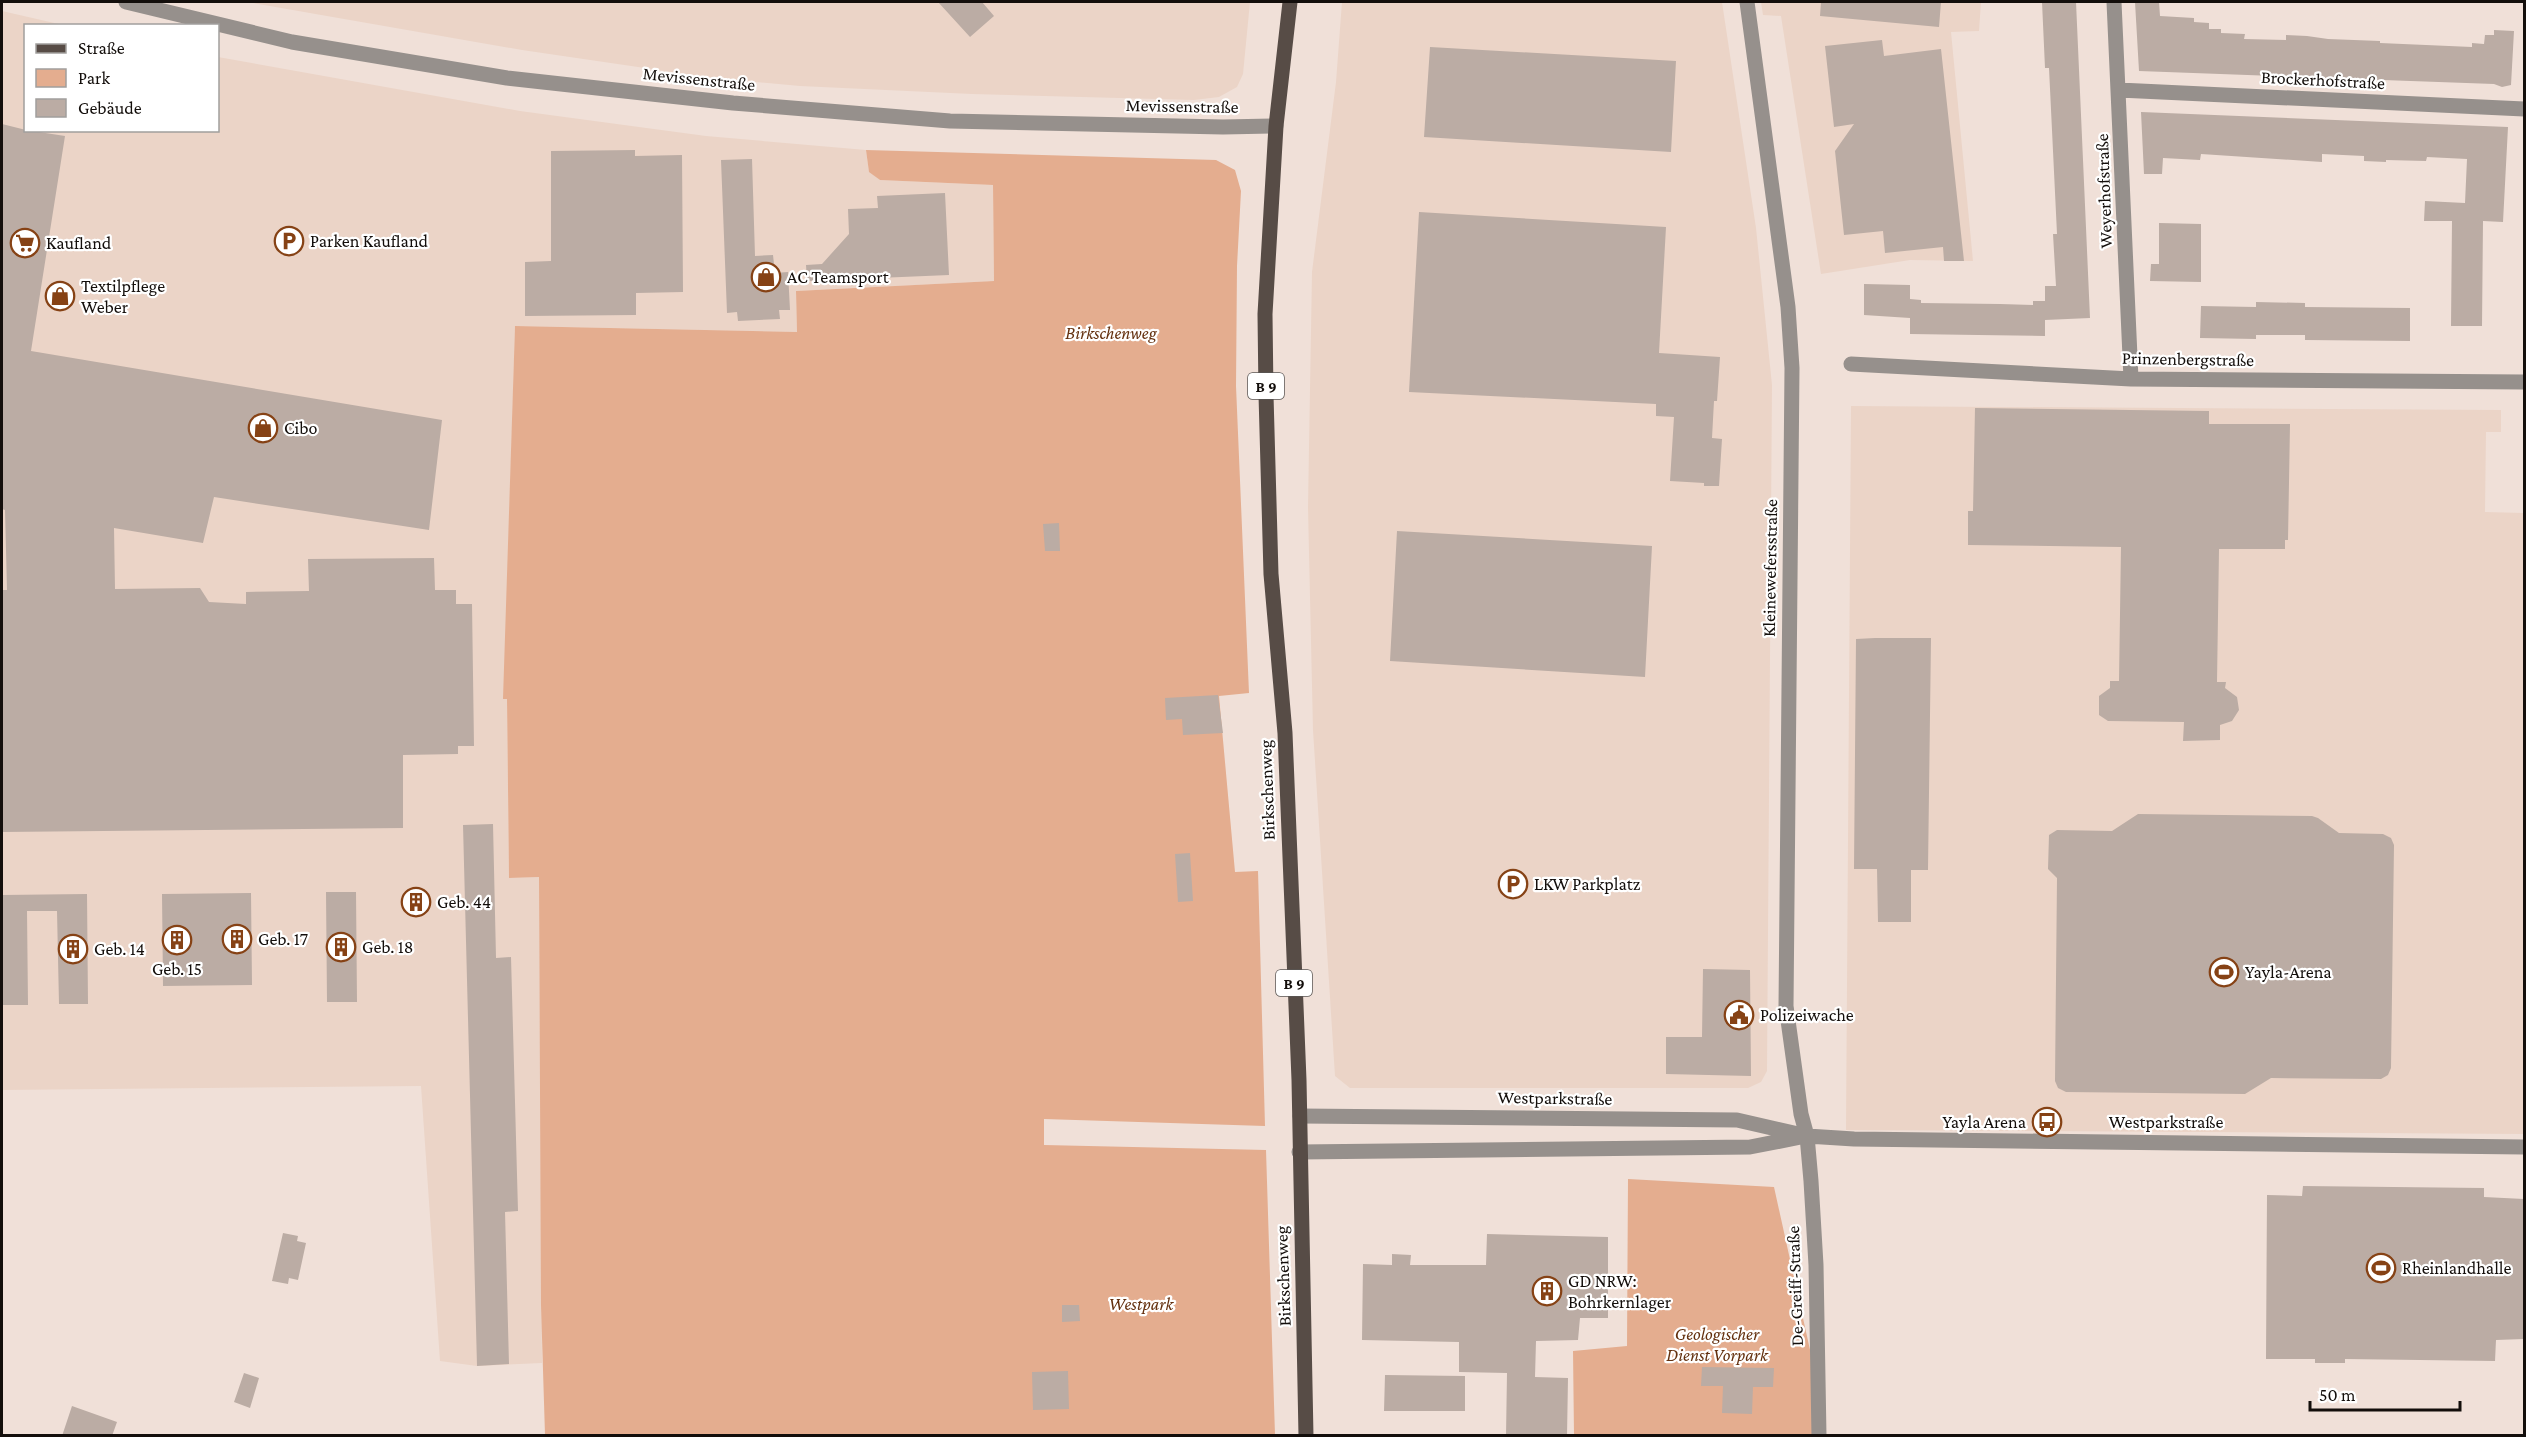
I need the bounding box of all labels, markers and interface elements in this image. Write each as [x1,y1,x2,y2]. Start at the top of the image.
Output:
legend [24,24,219,132]
text: Straße [78,38,125,58]
street label: Mevissenstraße [642,63,756,95]
street label: Brockerhofstraße [2261,67,2386,93]
text: Park [78,68,110,88]
street label: Mevissenstraße [1125,95,1239,117]
text: Gebäude [78,98,142,118]
street label: Weyerhofstraße [2092,133,2116,249]
parking icon: Parken Kaufland [273,225,305,257]
supermarket icon: Kaufland [9,227,41,259]
place label: Parken Kaufland [310,231,429,251]
place label: Kaufland [46,233,112,253]
shop icon: AC Teamsport [750,261,782,293]
place label: AC Teamsport [787,267,890,287]
place label: Textilpflege Weber [81,276,165,317]
shop icon: Textilpflege Weber [44,280,76,312]
park label: Birkschenweg [1065,323,1158,343]
street label: Prinzenbergstraße [2122,348,2254,370]
road number: B 9 [1248,373,1284,399]
shop icon: Cibo [247,412,279,444]
place label: Cibo [284,418,318,438]
street label: Kleinewefersstraße [1759,499,1781,637]
street label: Birkschenweg [1255,739,1279,841]
parking icon: LKW Parkplatz [1497,868,1529,900]
place label: LKW Parkplatz [1534,874,1641,894]
building icon: Geb. 44 [400,886,432,918]
place label: Geb. 44 [437,892,491,912]
building icon: Geb. 17 [221,923,253,955]
building icon: Geb. 15 [161,924,193,956]
place label: Geb. 17 [258,929,308,949]
building icon: Geb. 18 [325,931,357,963]
building icon: Geb. 14 [57,933,89,965]
place label: Geb. 18 [362,937,413,957]
place label: Geb. 14 [94,939,145,959]
sports icon: Yayla-Arena [2208,956,2240,988]
place label: Geb. 15 [152,959,202,979]
place label: Yayla-Arena [2245,962,2332,982]
road number: B 9 [1276,970,1312,996]
public building icon: Polizeiwache [1723,999,1755,1031]
place label: Polizeiwache [1760,1005,1854,1025]
street label: Westparkstraße [1498,1087,1613,1109]
bus stop icon: Yayla Arena [2031,1106,2063,1138]
place label: Yayla Arena [1942,1112,2026,1132]
street label: Westparkstraße [2109,1112,2223,1132]
street label: Birkschenweg [1271,1225,1295,1327]
street label: De-Greiff-Straße [1783,1225,1807,1347]
sports icon: Rheinlandhalle [2365,1252,2397,1284]
place label: Rheinlandhalle [2402,1258,2512,1278]
place label: GD NRW: Bohrkernlager [1568,1271,1672,1312]
building icon: GD NRW: Bohrkernlager [1531,1275,1563,1307]
park label: Westpark [1109,1294,1174,1314]
park label: Geologischer Dienst Vorpark [1666,1324,1769,1365]
scale bar [2310,1374,2460,1412]
text: 50 m [2319,1385,2356,1405]

